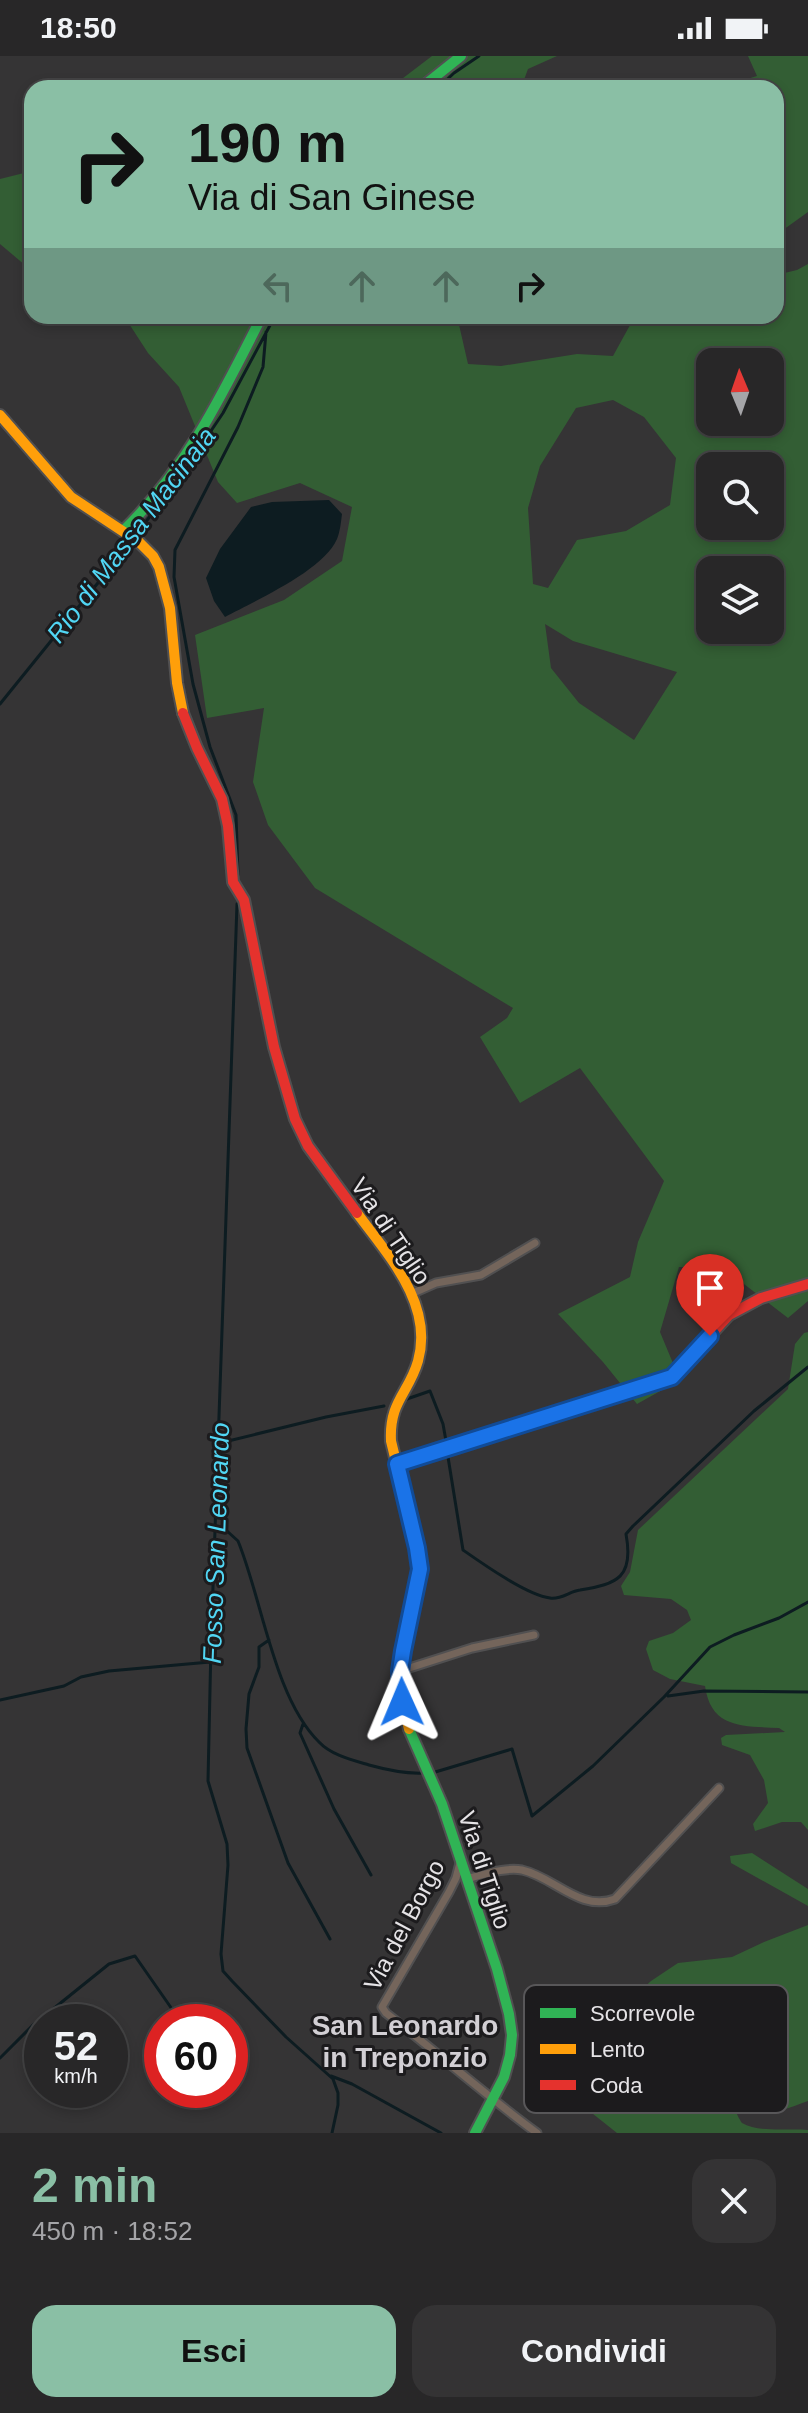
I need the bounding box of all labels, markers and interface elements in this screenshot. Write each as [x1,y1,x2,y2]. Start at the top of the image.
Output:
text: 18:50 [40,11,117,44]
text: 190 m [188,111,347,174]
icon: right [56,112,160,216]
text: Via di San Ginese [188,177,476,218]
icon: left [256,264,300,308]
icon: ahead [340,264,384,308]
icon: ahead [424,264,468,308]
icon: right [508,264,552,308]
north arrow [696,348,784,436]
map controls [696,348,784,644]
water label: Rio di Massa Macinaia [40,422,222,648]
button: search [696,452,784,540]
button: layers [696,556,784,644]
street label: Via di Tiglio [346,1173,436,1289]
pin [676,1254,744,1336]
icon: arrive [688,1266,732,1310]
water label: Fosso San Leonardo [197,1422,235,1664]
position arrow [360,1660,444,1744]
street label: Via di Tiglio [453,1808,517,1932]
street label: Via del Borgo [358,1855,450,1995]
legend [524,1985,788,2113]
text: Scorrevole [590,2001,695,2026]
speed limit sign: 60 [144,2004,248,2108]
district label: San Leonardo in Treponzio [312,2010,498,2073]
text: 52 [54,2024,98,2068]
text: Lento [590,2037,645,2062]
text: km/h [54,2065,98,2087]
text: Coda [590,2073,643,2098]
text: 2 min [32,2159,157,2212]
button: close [692,2159,776,2243]
text: 450 m · 18:52 [32,2216,192,2246]
button: Esci [32,2305,396,2397]
button: Condividi [412,2305,776,2397]

